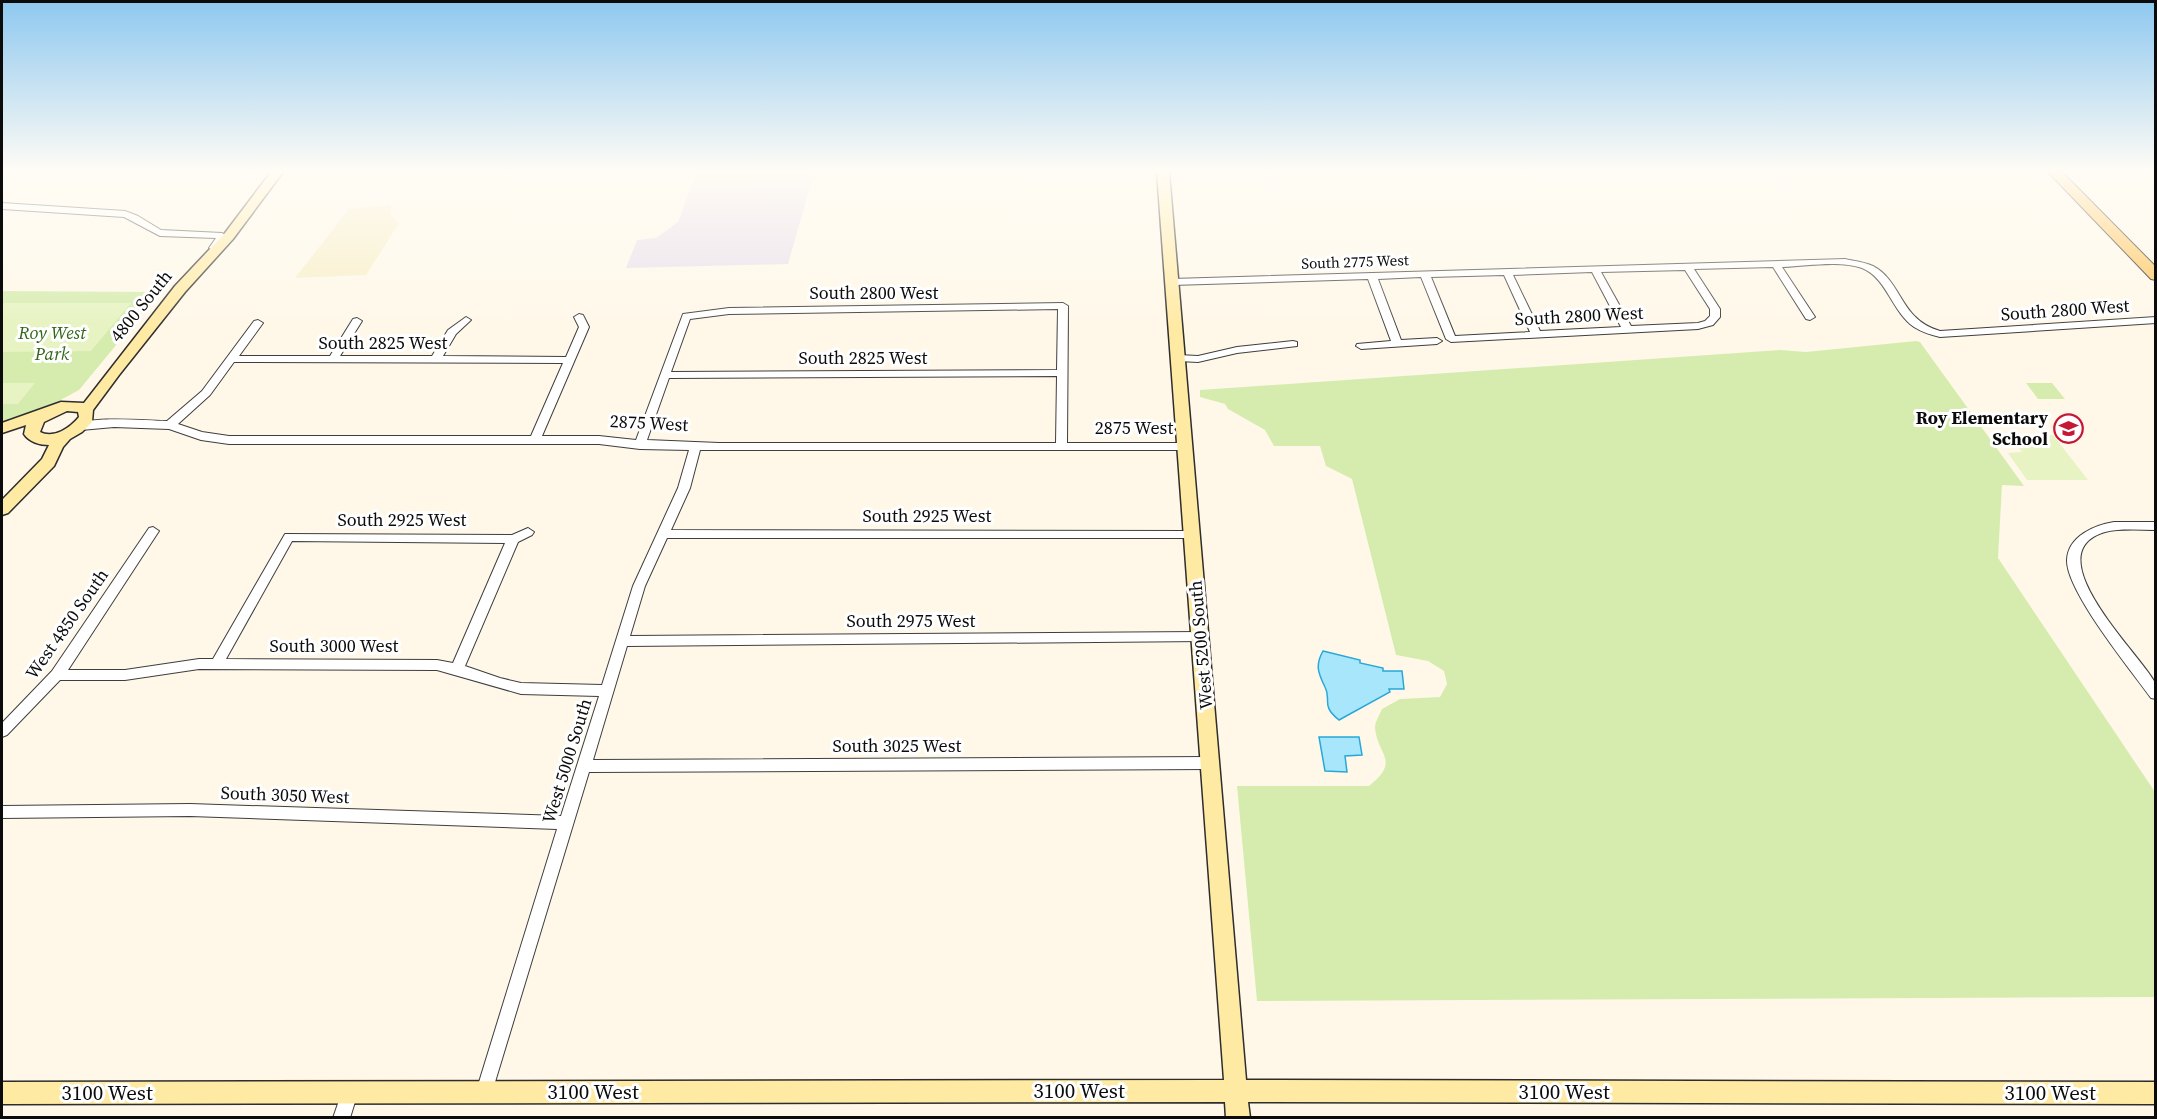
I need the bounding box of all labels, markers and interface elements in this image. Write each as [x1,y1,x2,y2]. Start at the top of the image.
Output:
street label: South 2775 West [1301,249,1409,274]
street label: 4800 South [104,264,178,347]
street label: South 2800 West [810,280,939,305]
street label: South 2800 West [2000,293,2130,326]
street label: South 2800 West [1514,300,1644,331]
park label: Roy West Park [17,320,87,366]
street label: South 2825 West [319,330,448,355]
street label: South 2825 West [799,345,928,370]
place label: Roy Elementary School [1916,405,2048,451]
street label: 2875 West [609,408,689,437]
school or university icon: Roy Elementary School [2053,412,2085,444]
street label: 2875 West [1095,415,1173,440]
street label: South 2925 West [863,503,992,528]
street label: South 2925 West [338,507,467,532]
street label: West 4850 South [19,563,114,684]
street label: West 5200 South [1182,579,1219,711]
street label: South 2975 West [847,608,976,633]
street label: South 3000 West [270,633,399,658]
street label: West 5000 South [536,695,597,826]
street label: South 3025 West [833,733,962,758]
street label: South 3050 West [220,780,350,809]
street label: 3100 West [1033,1076,1125,1105]
street label: 3100 West [547,1077,639,1106]
street label: 3100 West [1518,1077,1610,1106]
street label: 3100 West [61,1078,153,1107]
street label: 3100 West [2004,1078,2096,1107]

